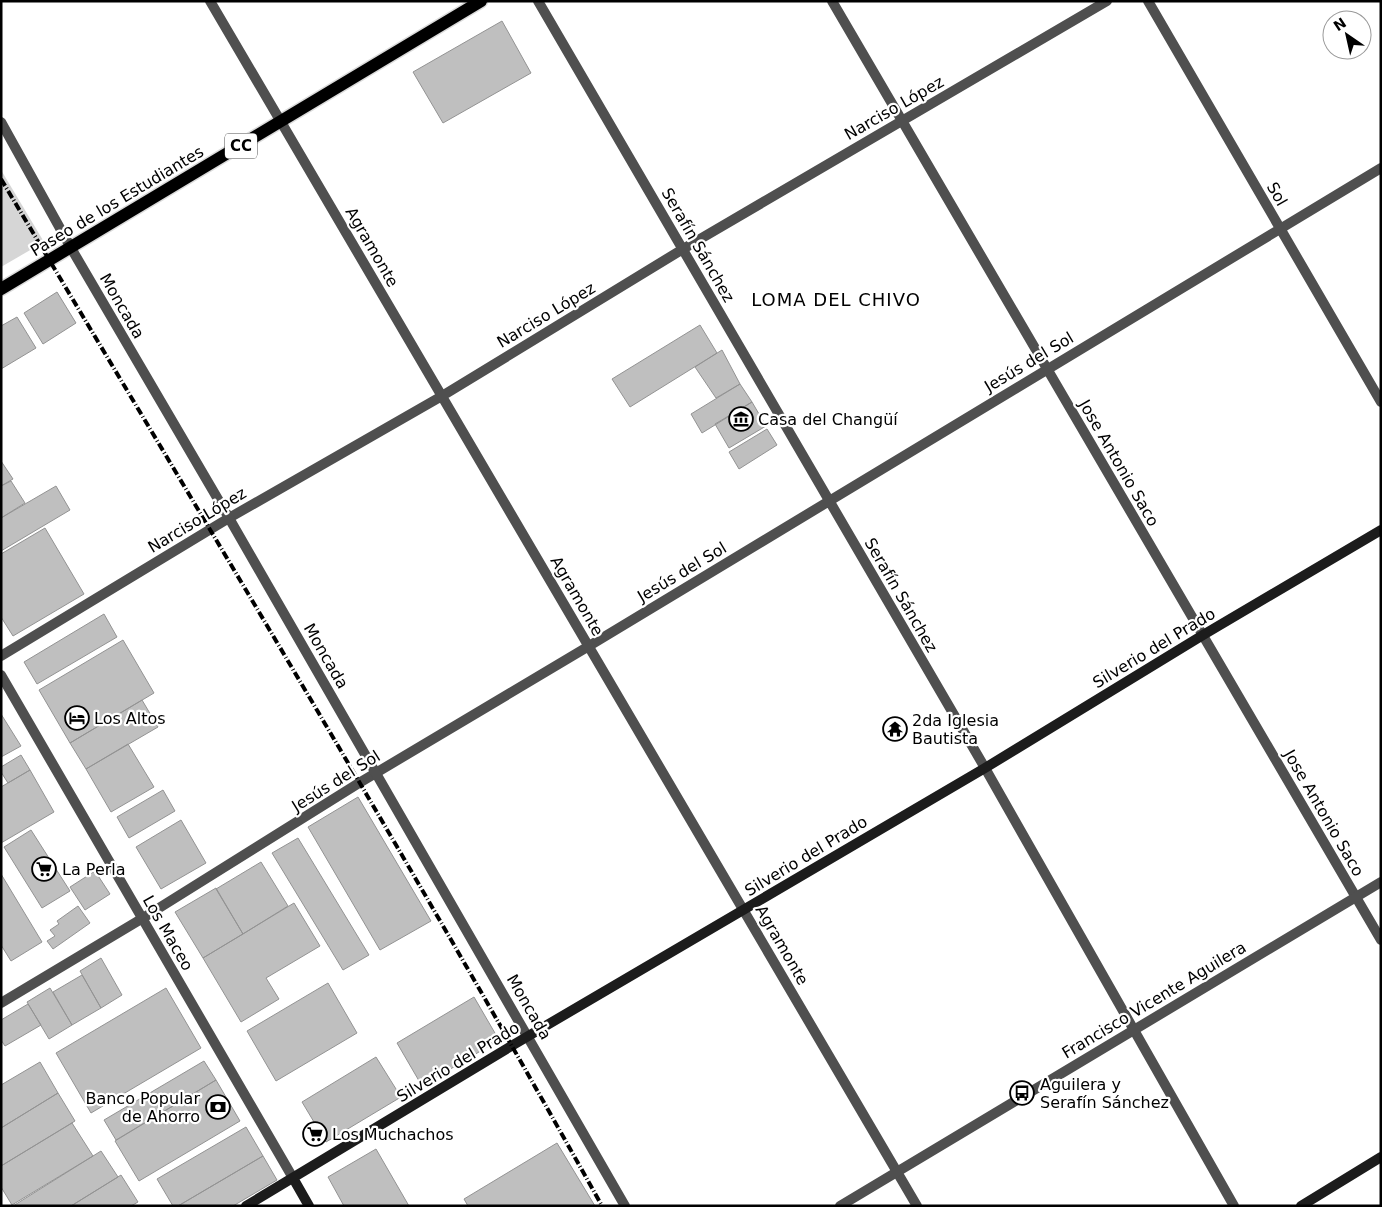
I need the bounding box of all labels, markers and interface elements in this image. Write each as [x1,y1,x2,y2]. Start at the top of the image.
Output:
north arrow [1322,10,1372,60]
text: N [1330,14,1349,34]
street label: Narciso López [841,72,947,144]
road number: CC [225,134,257,158]
street label: Paseo de los Estudiantes [27,142,207,260]
street label: Sol [1263,179,1291,209]
street label: Serafín Sánchez [658,184,738,306]
street label: Agramonte [341,204,403,290]
street label: Moncada [96,270,148,342]
street label: Narciso López [493,278,599,352]
district label: LOMA DEL CHIVO [751,289,921,310]
street label: Jesús del Sol [980,328,1077,397]
street label: Jose Antonio Saco [1075,395,1163,530]
museum icon: Casa del Changüí [728,406,754,432]
place label: Casa del Changüí [758,410,898,429]
street label: Narciso López [144,483,250,557]
street label: Serafín Sánchez [861,534,941,656]
street label: Jesús del Sol [633,538,730,607]
street label: Agramonte [546,553,608,639]
street label: Silverio del Prado [1089,604,1219,692]
street label: Moncada [300,620,352,692]
hotel icon: Los Altos [64,705,90,731]
place label: Los Altos [94,709,166,728]
place label: 2da Iglesia Bautista [912,711,999,748]
temple icon: 2da Iglesia Bautista [882,716,908,742]
street label: Jose Antonio Saco [1280,745,1368,880]
street label: Jesús del Sol [288,746,384,816]
street label: Silverio del Prado [741,812,871,900]
supermarket icon: La Perla [31,856,57,882]
place label: La Perla [62,860,126,879]
street label: Los Maceo [139,892,197,974]
street label: Agramonte [751,902,813,988]
street label: Francisco Vicente Aguilera [1059,937,1249,1063]
street label: Moncada [503,971,555,1043]
street label: Silverio del Prado [393,1018,523,1106]
place label: Aguilera y Serafín Sánchez [1040,1075,1169,1112]
bus stop icon: Aguilera y Serafín Sánchez [1009,1080,1035,1106]
place label: Banco Popular de Ahorro [85,1089,200,1126]
bank icon: Banco Popular de Ahorro [205,1094,231,1120]
supermarket icon: Los Muchachos [302,1121,328,1147]
place label: Los Muchachos [332,1125,454,1144]

